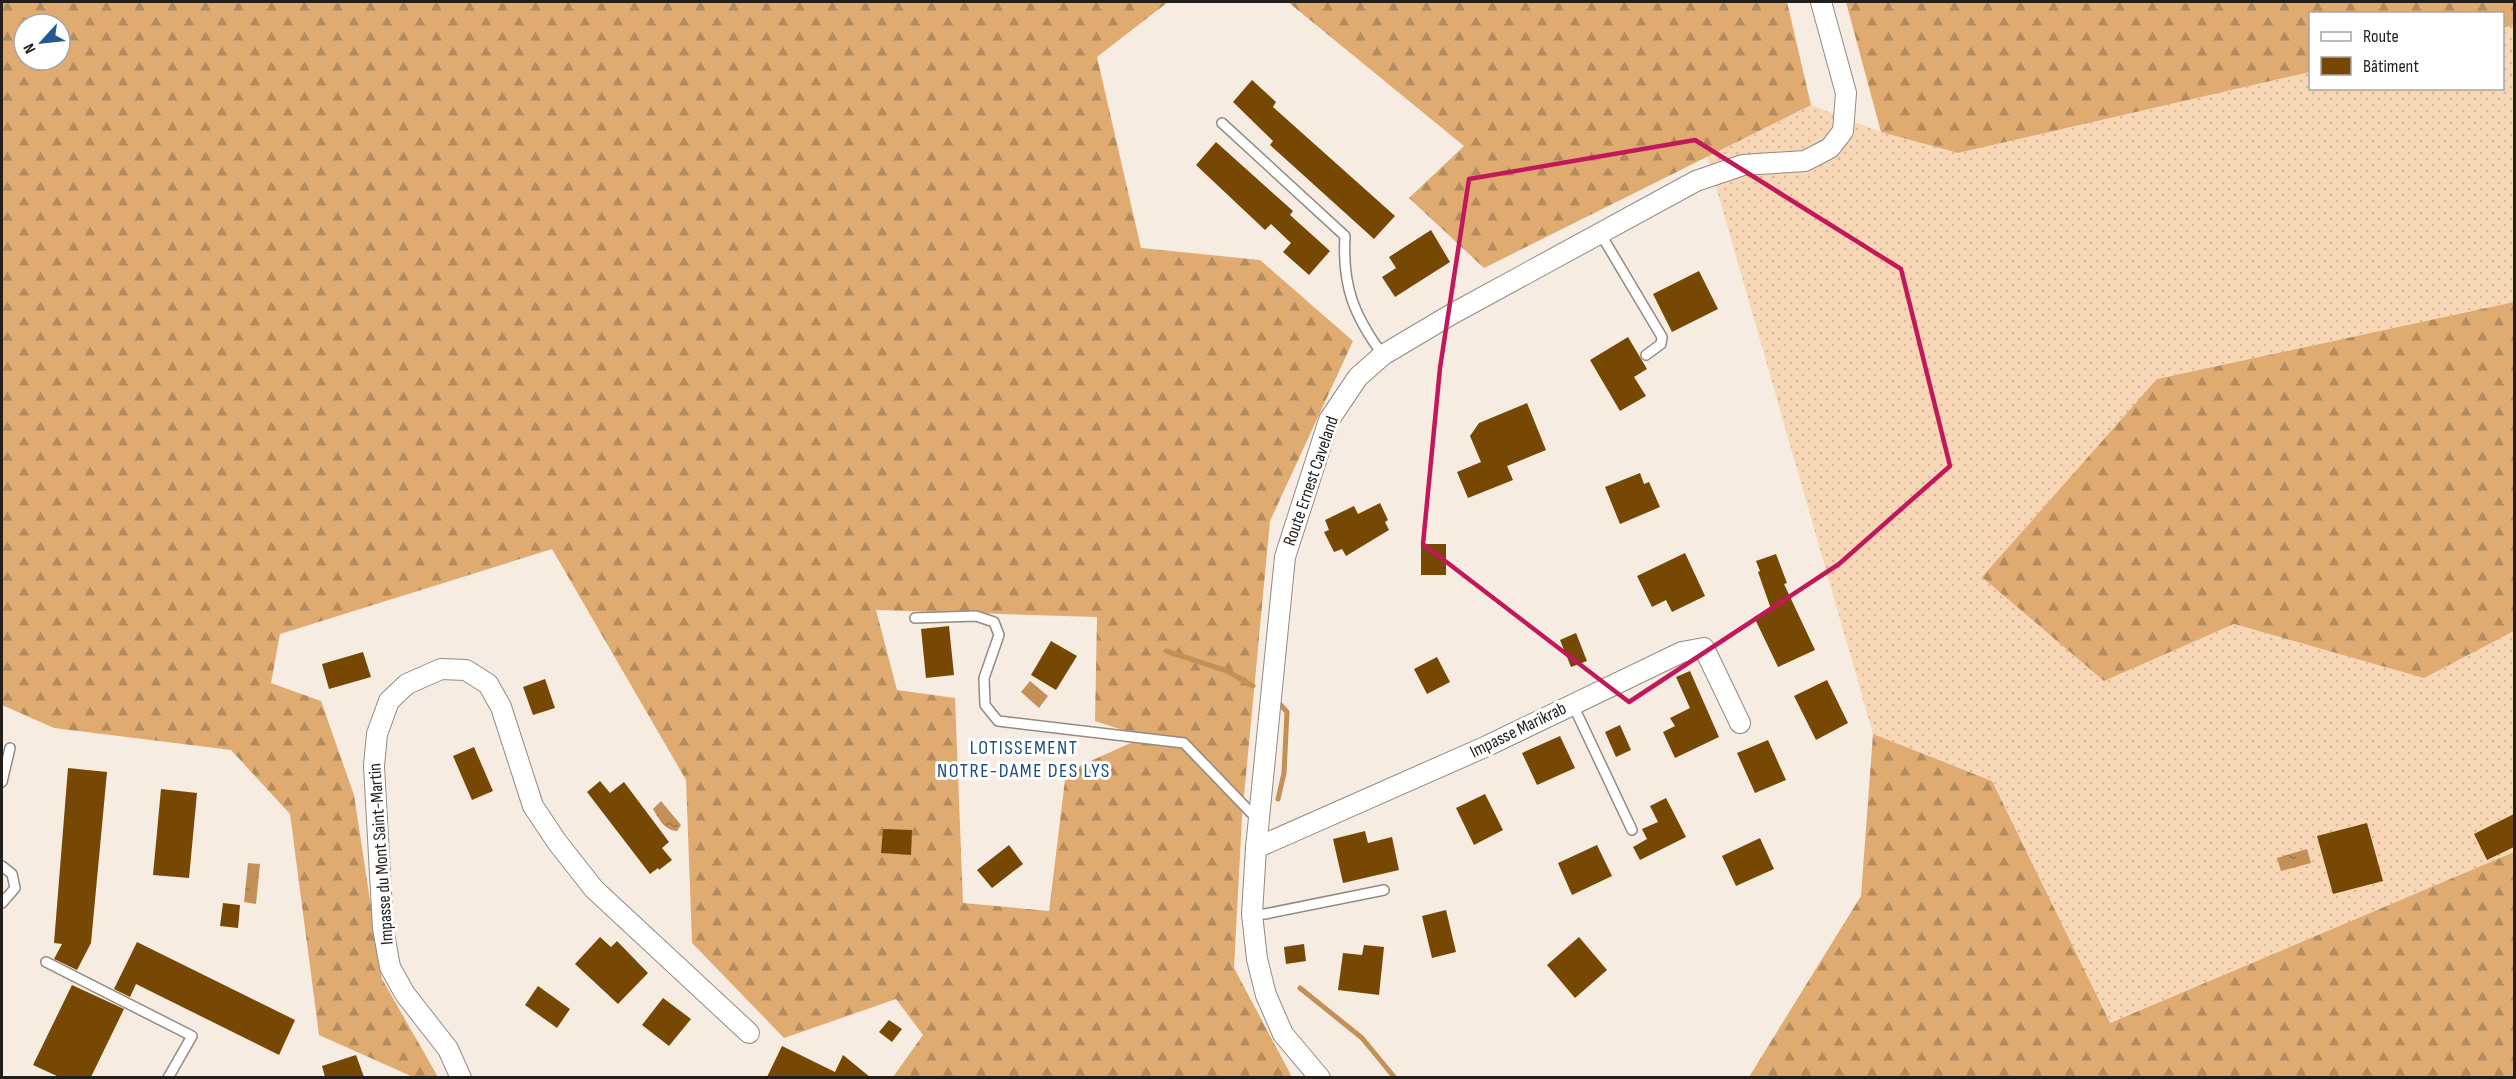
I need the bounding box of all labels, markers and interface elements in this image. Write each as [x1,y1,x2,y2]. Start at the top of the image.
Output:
north arrow [12,12,72,72]
legend [2309,12,2504,90]
text: Route [2363,26,2399,47]
text: N [20,40,40,56]
text: Bâtiment [2363,56,2419,77]
street label: Route Ernest Caveland [1279,413,1343,549]
street label: Impasse Marikrab [1466,698,1570,762]
district label: LOTISSEMENT NOTRE-DAME DES LYS [937,736,1111,783]
street label: Impasse du Mont Saint-Martin [364,762,398,946]

